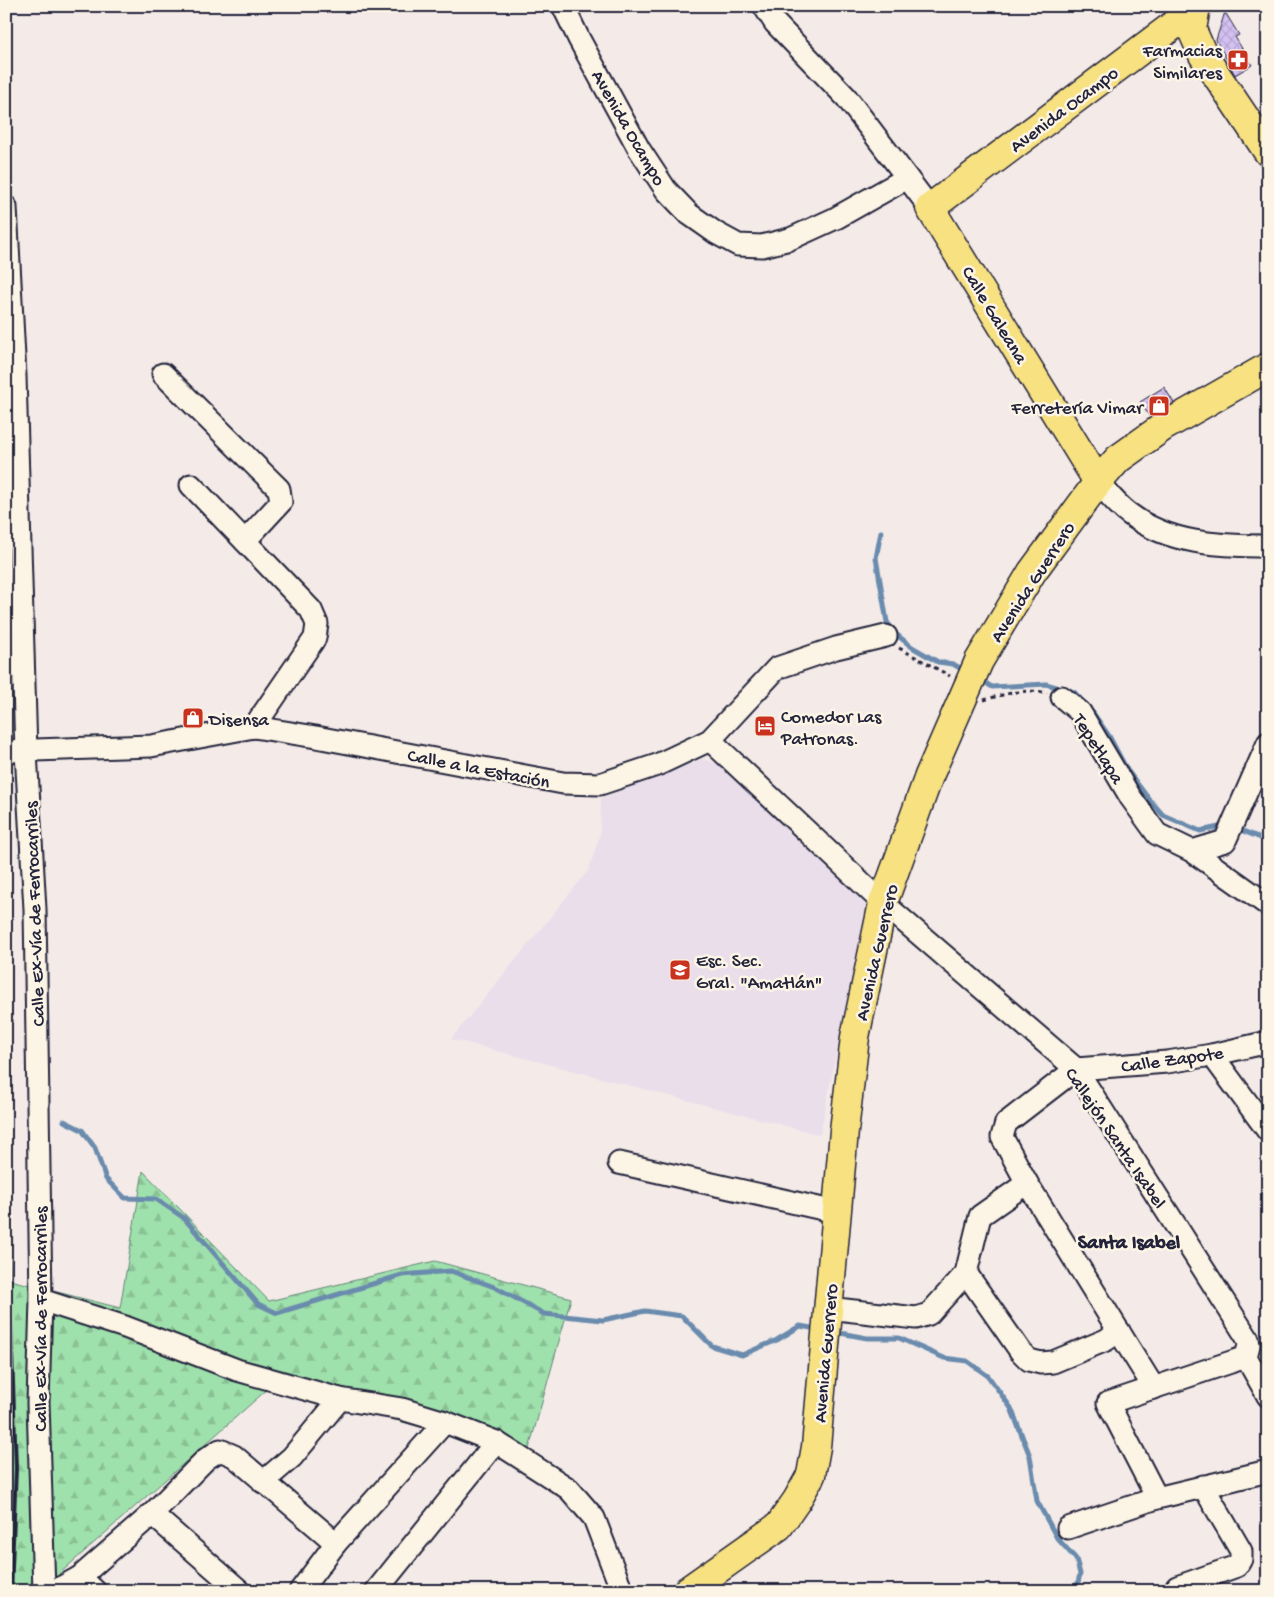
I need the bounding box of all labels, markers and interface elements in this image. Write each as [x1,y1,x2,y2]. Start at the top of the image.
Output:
place label: Farmacias Similares [1142,41,1223,86]
pharmacy icon: Farmacias Similares [1226,48,1250,72]
street label: Avenida Ocampo [1006,62,1124,159]
street label: Avenida Ocampo [585,67,669,191]
street label: Calle Galeana [955,263,1032,370]
shop icon: Ferretería Vimar [1147,394,1171,418]
place label: Ferretería Vimar [1010,398,1145,421]
street label: Avenida Guerrero [986,518,1082,648]
shop icon: Disensa [181,706,205,730]
place label: Comedor Las Patronas. [780,707,882,752]
place label: Disensa [207,710,270,733]
street label: Tepetlapa [1066,710,1128,791]
hotel icon: Comedor Las Patronas. [753,714,777,738]
street label: Calle a la Estación [405,745,551,796]
street label: Calle Ex-Vía de Ferrocarriles [21,800,52,1027]
street label: Avenida Guerrero [852,882,905,1023]
place label: Esc. Sec. Gral. "Amatlán" [696,951,822,996]
school or university icon: Esc. Sec. Gral. "Amatlán" [668,958,692,982]
street label: Calle Zapote [1120,1043,1225,1080]
street label: Callejón Santa Isabel [1058,1064,1170,1214]
street label: Calle Ex-Vía de Ferrocarriles [31,1206,54,1431]
district label: Santa Isabel [1078,1233,1181,1256]
street label: Avenida Guerrero [810,1283,845,1424]

